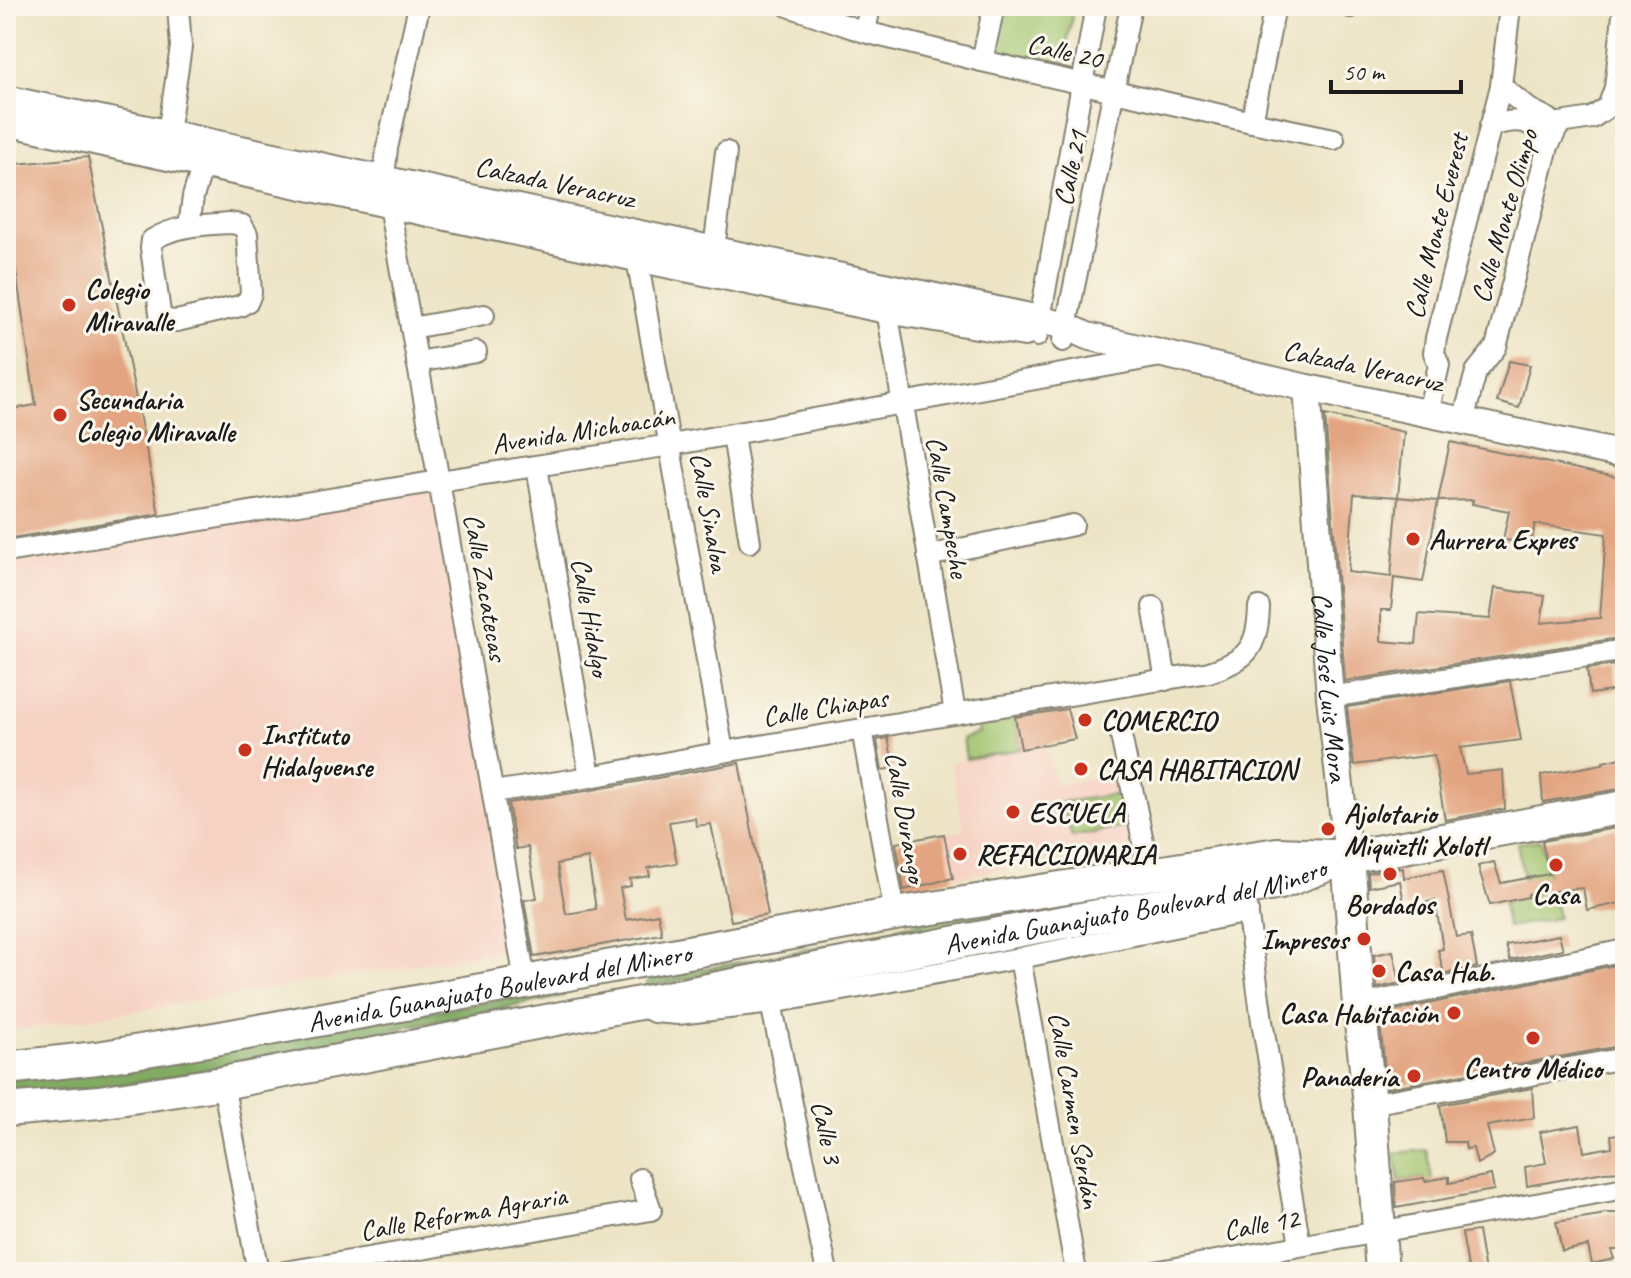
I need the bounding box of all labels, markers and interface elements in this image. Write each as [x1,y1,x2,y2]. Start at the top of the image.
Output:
street label: Calle 20 [1024,25,1108,77]
scale bar [1331,44,1461,94]
text: 50 m [1343,57,1386,87]
street label: Calle Monte Olimpo [1463,123,1546,307]
street label: Calle 21 [1045,126,1095,209]
street label: Calle Monte Everest [1396,127,1477,322]
street label: Calzada Veracruz [472,148,641,217]
place label: Colegio Miravalle [85,272,176,339]
marker: Colegio Miravalle [60,296,78,314]
street label: Calzada Veracruz [1280,332,1449,401]
place label: Secundaria Colegio Miravalle [76,382,238,449]
street label: Avenida Michoacán [489,398,678,462]
marker: Secundaria Colegio Miravalle [51,406,69,424]
street label: Calle Campeche [918,434,978,582]
street label: Calle Sinaloa [682,450,738,577]
street label: Calle Zacatecas [456,511,517,666]
place label: Aurrera Expres [1429,522,1579,557]
marker: Aurrera Expres [1404,530,1422,548]
street label: Calle Hidalgo [563,555,619,682]
street label: Calle José Luis Mora [1305,591,1357,785]
street label: Calle Chiapas [760,679,892,734]
place label: COMERCIO [1101,703,1220,738]
marker: COMERCIO [1076,711,1094,729]
place label: Instituto Hidalguense [261,717,375,784]
marker: Instituto Hidalguense [236,741,254,759]
street label: Calle Durango [877,749,935,888]
place label: CASA HABITACION [1097,752,1301,787]
marker: CASA HABITACION [1072,760,1090,778]
place label: ESCUELA [1029,795,1126,830]
place label: Ajolotario Miquiztli Xolotl [1344,796,1492,863]
marker: ESCUELA [1004,803,1022,821]
marker: Ajolotario Miquiztli Xolotl [1319,820,1337,838]
place label: REFACCIONARIA [976,837,1157,872]
marker: REFACCIONARIA [951,845,969,863]
street label: Avenida Guanajuato Boulevard del Minero [941,848,1334,962]
marker: Casa [1547,856,1565,874]
marker: Bordados [1381,865,1399,883]
place label: Casa [1532,877,1582,912]
place label: Bordados [1346,887,1438,922]
place label: Impresos [1261,922,1351,957]
marker: Impresos [1355,930,1373,948]
street label: Avenida Guanajuato Boulevard del Minero [305,934,697,1039]
place label: Casa Hab. [1395,954,1495,989]
marker: Casa Hab. [1370,962,1388,980]
place label: Casa Habitación [1279,996,1439,1031]
marker: Casa Habitación [1445,1004,1463,1022]
street label: Calle Carmen Serdán [1041,1009,1110,1212]
marker: Centro Médico [1524,1029,1542,1047]
place label: Centro Médico [1464,1051,1605,1086]
place label: Panadería [1301,1059,1401,1094]
marker: Panadería [1405,1067,1423,1085]
street label: Calle 3 [803,1097,851,1169]
street label: Calle Reforma Agraria [357,1177,571,1248]
street label: Calle 12 [1221,1200,1304,1248]

